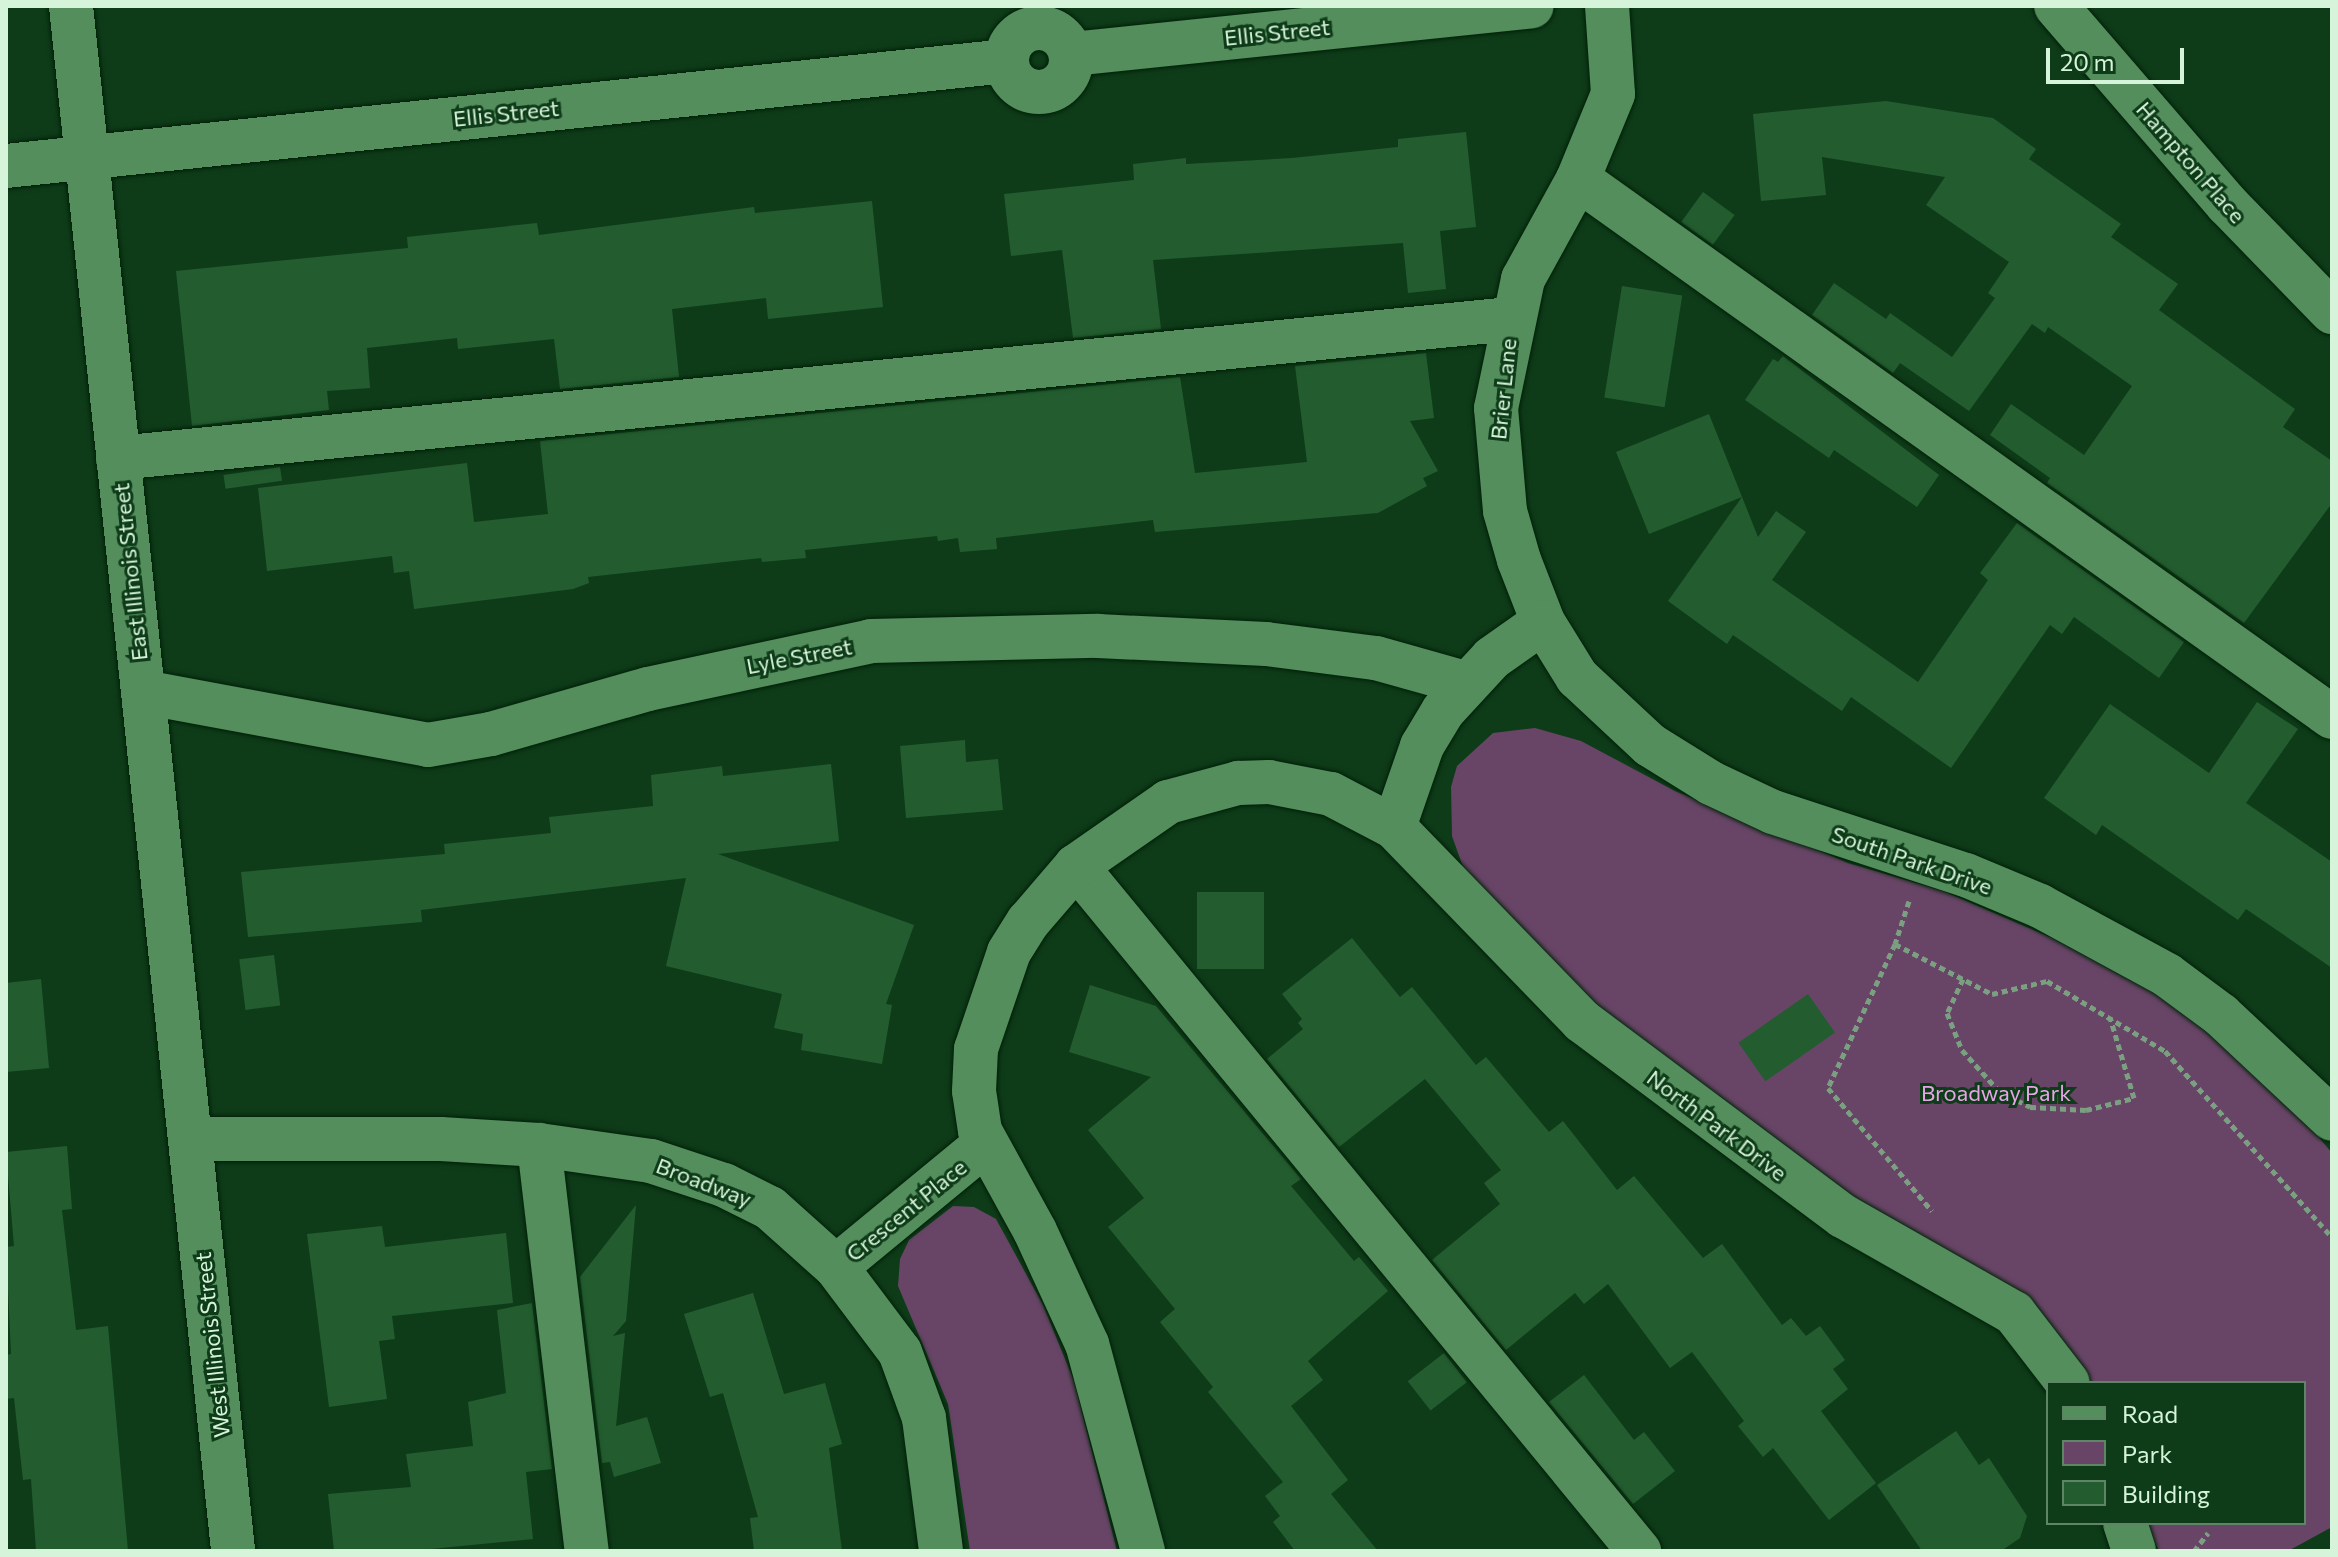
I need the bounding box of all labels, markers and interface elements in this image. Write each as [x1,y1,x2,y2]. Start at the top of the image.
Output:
street label: Ellis Street [1223,13,1331,51]
scale bar [2050,32,2188,82]
text: 20 m [2060,47,2114,76]
street label: Ellis Street [452,94,560,132]
street label: Hampton Place [2131,96,2251,228]
street label: Brier Lane [1485,337,1521,441]
street label: East Illinois Street [108,482,152,662]
street label: Lyle Street [744,633,854,679]
street label: South Park Drive [1828,820,1996,900]
street label: North Park Drive [1642,1064,1792,1186]
park label: Broadway Park [1921,1080,2071,1106]
street label: Broadway [653,1152,755,1212]
street label: Crescent Place [841,1154,971,1266]
street label: West Illinois Street [189,1251,235,1439]
legend [2046,1381,2306,1525]
text: Road [2122,1399,2178,1428]
text: Park [2122,1439,2172,1468]
text: Building [2122,1479,2210,1508]

